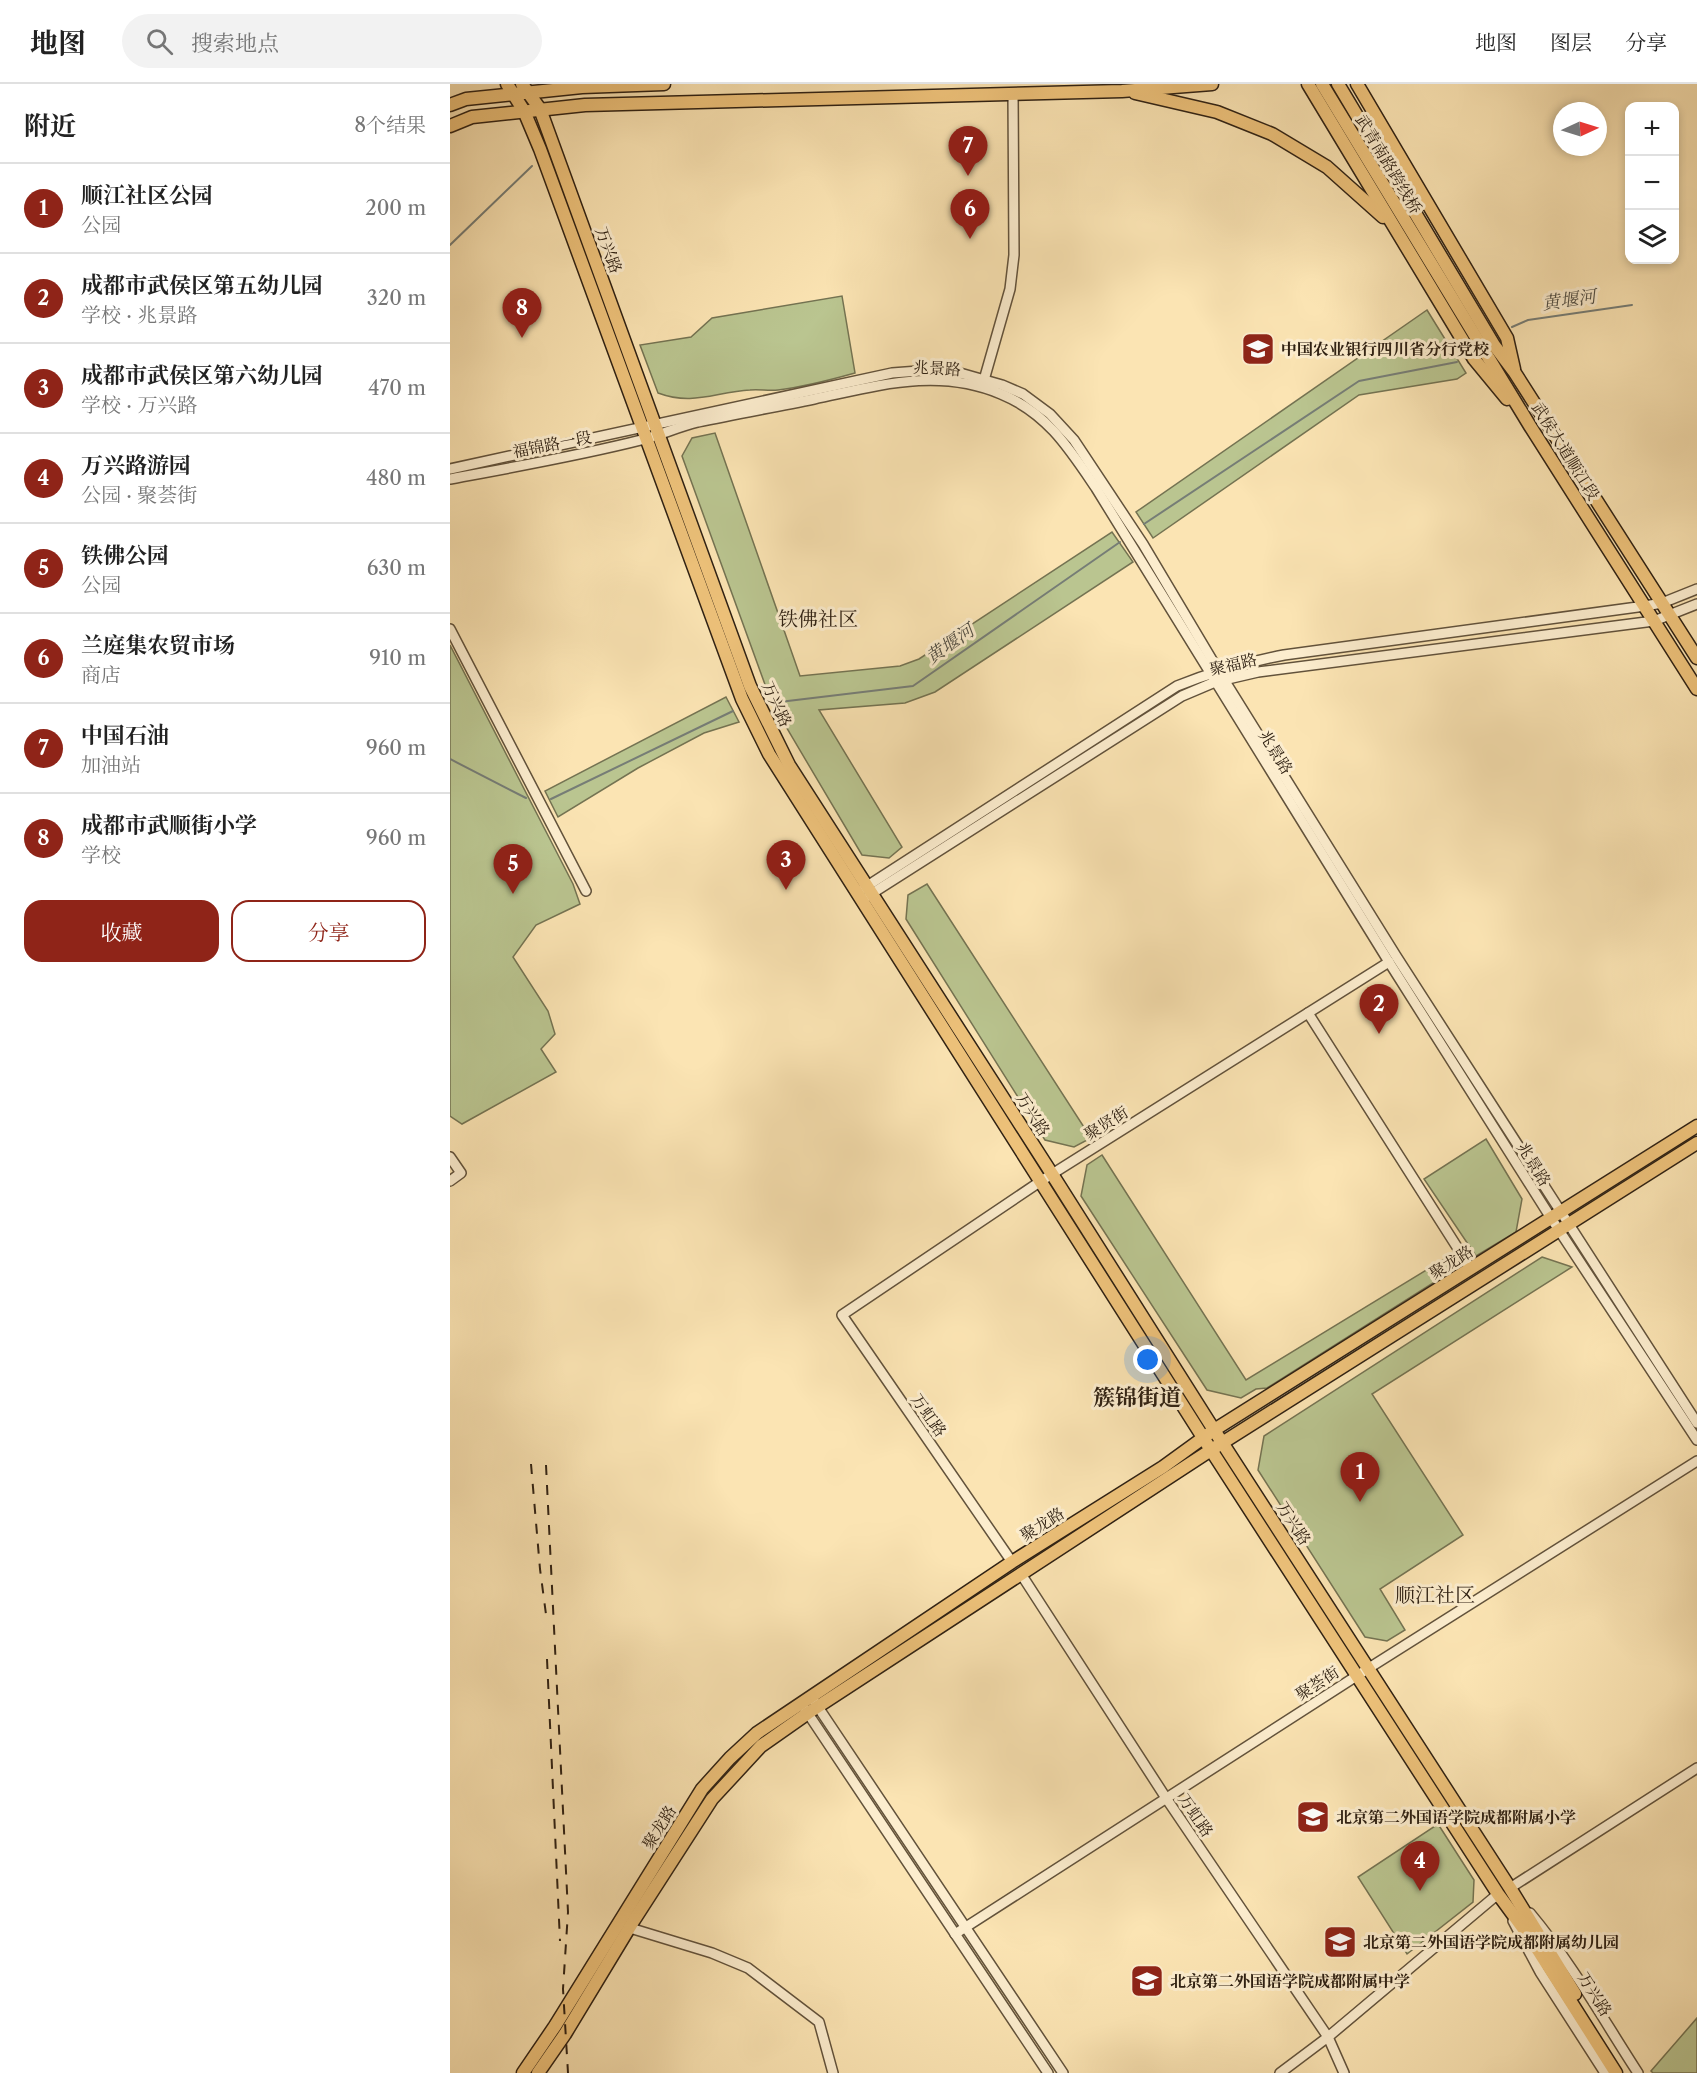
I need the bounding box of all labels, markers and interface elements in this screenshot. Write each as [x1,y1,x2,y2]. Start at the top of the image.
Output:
search box [122,14,542,68]
icon: search [143,25,176,58]
text: 地图 [30,26,86,60]
text: 搜索地点 [191,30,279,57]
text: 地图 [1475,30,1517,55]
text: 图层 [1550,30,1592,55]
text: 分享 [1625,30,1667,55]
north arrow [1553,102,1607,156]
map controls [1625,102,1679,264]
button: + [1625,102,1679,156]
text: 附近 [24,110,76,142]
street label: 武青南路跨线桥 [1352,111,1426,217]
text: 8个结果 [354,113,426,137]
pin: 7 [948,126,988,176]
button: − [1625,156,1679,210]
text: 顺江社区公园 [81,182,213,209]
pin: 6 [950,190,990,239]
text: 1 [39,196,48,220]
text: 200 m [365,196,426,220]
button: layers [1625,210,1679,264]
text: 公园 [81,213,121,237]
street label: 万兴路 [591,224,627,276]
text: 成都市武侯区第五幼儿园 [81,272,323,299]
water label: 黄堰河 [1541,285,1600,315]
text: 2 [38,286,49,310]
text: 320 m [367,286,426,310]
pin: 8 [502,288,542,338]
text: 学校 · 兆景路 [81,303,197,327]
school or university icon: 中国农业银行四川省分行党校 [1240,331,1276,367]
place label: 中国农业银行四川省分行党校 [1281,339,1489,359]
street label: 兆景路 [913,357,961,379]
text: 成都市武侯区第六幼儿园 [81,362,323,389]
text: 3 [38,376,49,400]
text: 470 m [368,376,426,400]
text: 学校 · 万兴路 [81,393,197,417]
street label: 武侯大道顺江段 [1528,398,1604,504]
street label: 福锦路一段 [511,427,593,461]
text: 万兴路游园 [81,452,191,479]
text: 4 [38,466,49,490]
text: 480 m [366,466,426,490]
text: 公园 · 聚荟街 [81,483,197,507]
text: 铁佛公园 [81,542,169,569]
text: 5 [38,556,49,580]
text: 630 m [367,556,426,580]
text: 公园 [81,573,121,597]
district label: 铁佛社区 [778,607,858,631]
water label: 黄堰河 [922,618,981,668]
text: 兰庭集农贸市场 [81,632,235,659]
text: 6 [38,646,49,670]
text: 910 m [369,646,426,670]
street label: 聚福路 [1207,649,1259,679]
text: 商店 [81,663,121,687]
street label: 万兴路 [758,678,796,730]
text: 中国石油 [81,722,169,749]
street label: 兆景路 [1255,726,1297,778]
text: 7 [38,736,49,760]
text: 960 m [366,736,426,760]
text: 加油站 [81,753,141,777]
text: 成都市武顺街小学 [81,812,257,839]
text: 8 [37,826,50,850]
text: 960 m [366,826,426,850]
pin: 3 [766,840,806,890]
text: 学校 [81,843,121,867]
pin: 5 [494,844,532,894]
button: 收藏 [24,900,219,962]
button: 分享 [231,900,426,962]
pin: 2 [1360,984,1398,1034]
street label: 万兴路 [1012,1088,1054,1140]
street label: 聚贤街 [1080,1102,1132,1144]
street label: 兆景路 [1513,1138,1555,1190]
street label: 聚龙路 [1425,1241,1477,1283]
your location [1133,1345,1162,1374]
district label: 簇锦街道 [1093,1384,1181,1411]
street label: 万虹路 [907,1390,951,1440]
pin: 1 [1340,1452,1380,1502]
street label: 万兴路 [1273,1497,1315,1549]
street label: 聚龙路 [1016,1503,1068,1545]
district label: 顺江社区 [1395,1583,1475,1607]
street label: 聚荟街 [1291,1662,1343,1704]
street label: 万虹路 [1174,1790,1218,1840]
school or university icon: 北京第二外国语学院成都附属小学 [1295,1799,1331,1835]
street label: 聚龙路 [638,1801,680,1853]
place label: 北京第二外国语学院成都附属小学 [1336,1807,1576,1827]
pin: 4 [1400,1842,1440,1891]
school or university icon: 北京第二外国语学院成都附属幼儿园 [1322,1924,1358,1960]
place label: 北京第二外国语学院成都附属幼儿园 [1363,1932,1619,1952]
school or university icon: 北京第二外国语学院成都附属中学 [1129,1963,1165,1999]
street label: 万兴路 [1574,1968,1616,2020]
place label: 北京第二外国语学院成都附属中学 [1170,1971,1410,1991]

